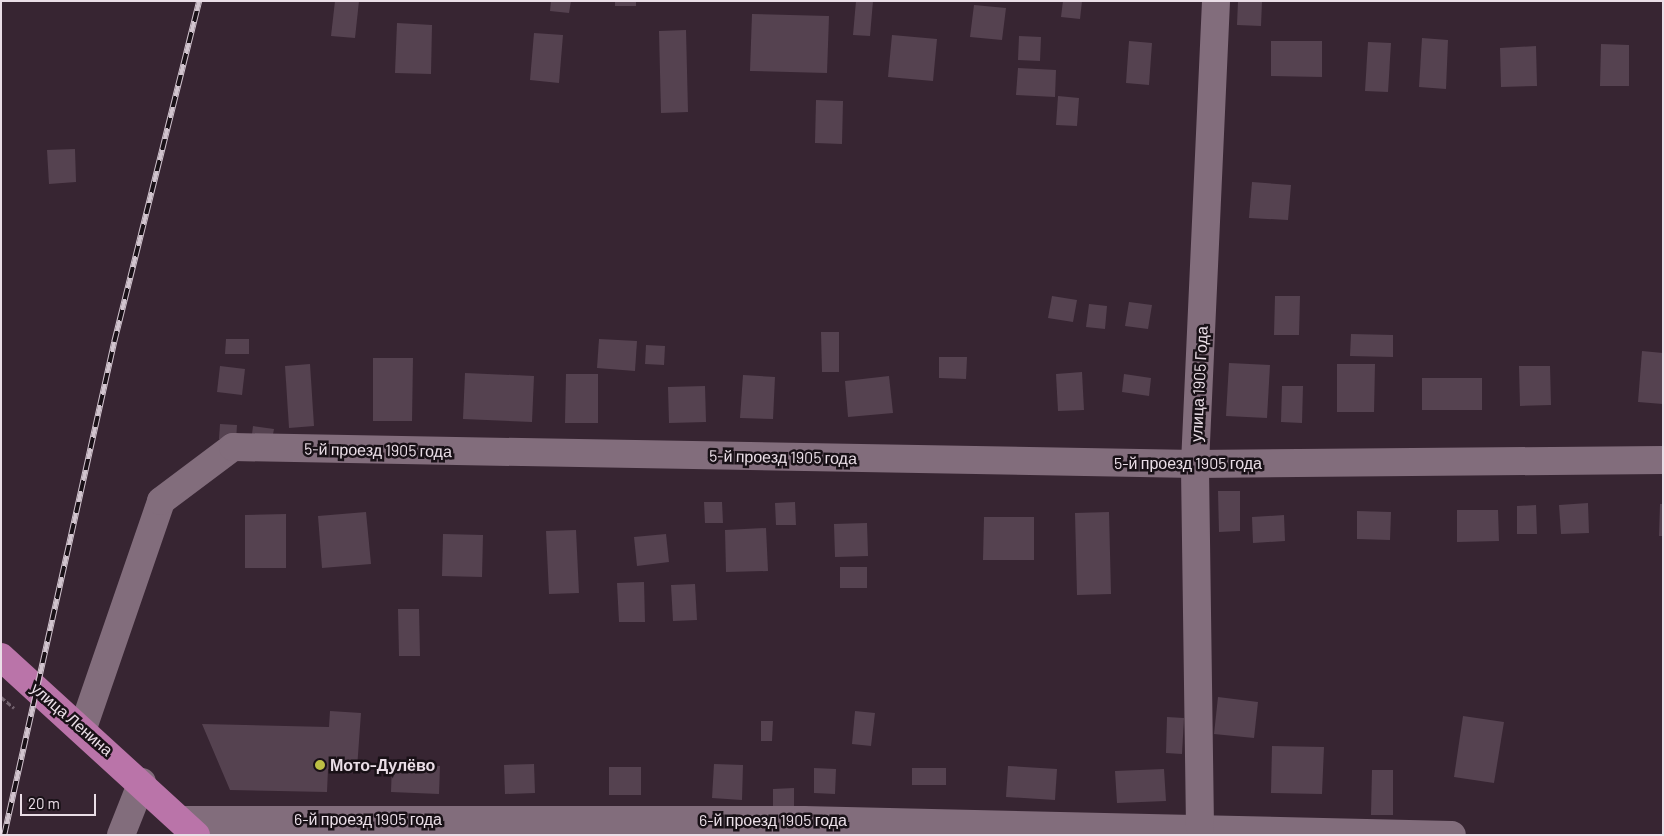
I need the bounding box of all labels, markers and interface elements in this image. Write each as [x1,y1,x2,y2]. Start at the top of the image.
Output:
street label: улица 1905 Года [1186,326,1212,442]
street label: 5-й проезд 1905 года [304,439,452,461]
street label: 5-й проезд 1905 года [709,446,857,468]
street label: 5-й проезд 1905 года [1114,453,1262,473]
street label: улица Ленина [27,678,117,760]
place label: Мото-Дулёво [330,755,435,775]
marker: Мото-Дулёво [314,759,326,771]
scale bar [22,784,99,816]
text: 20 m [28,794,60,812]
street label: 6-й проезд 1905 года [294,809,442,829]
street label: 6-й проезд 1905 года [699,810,847,830]

